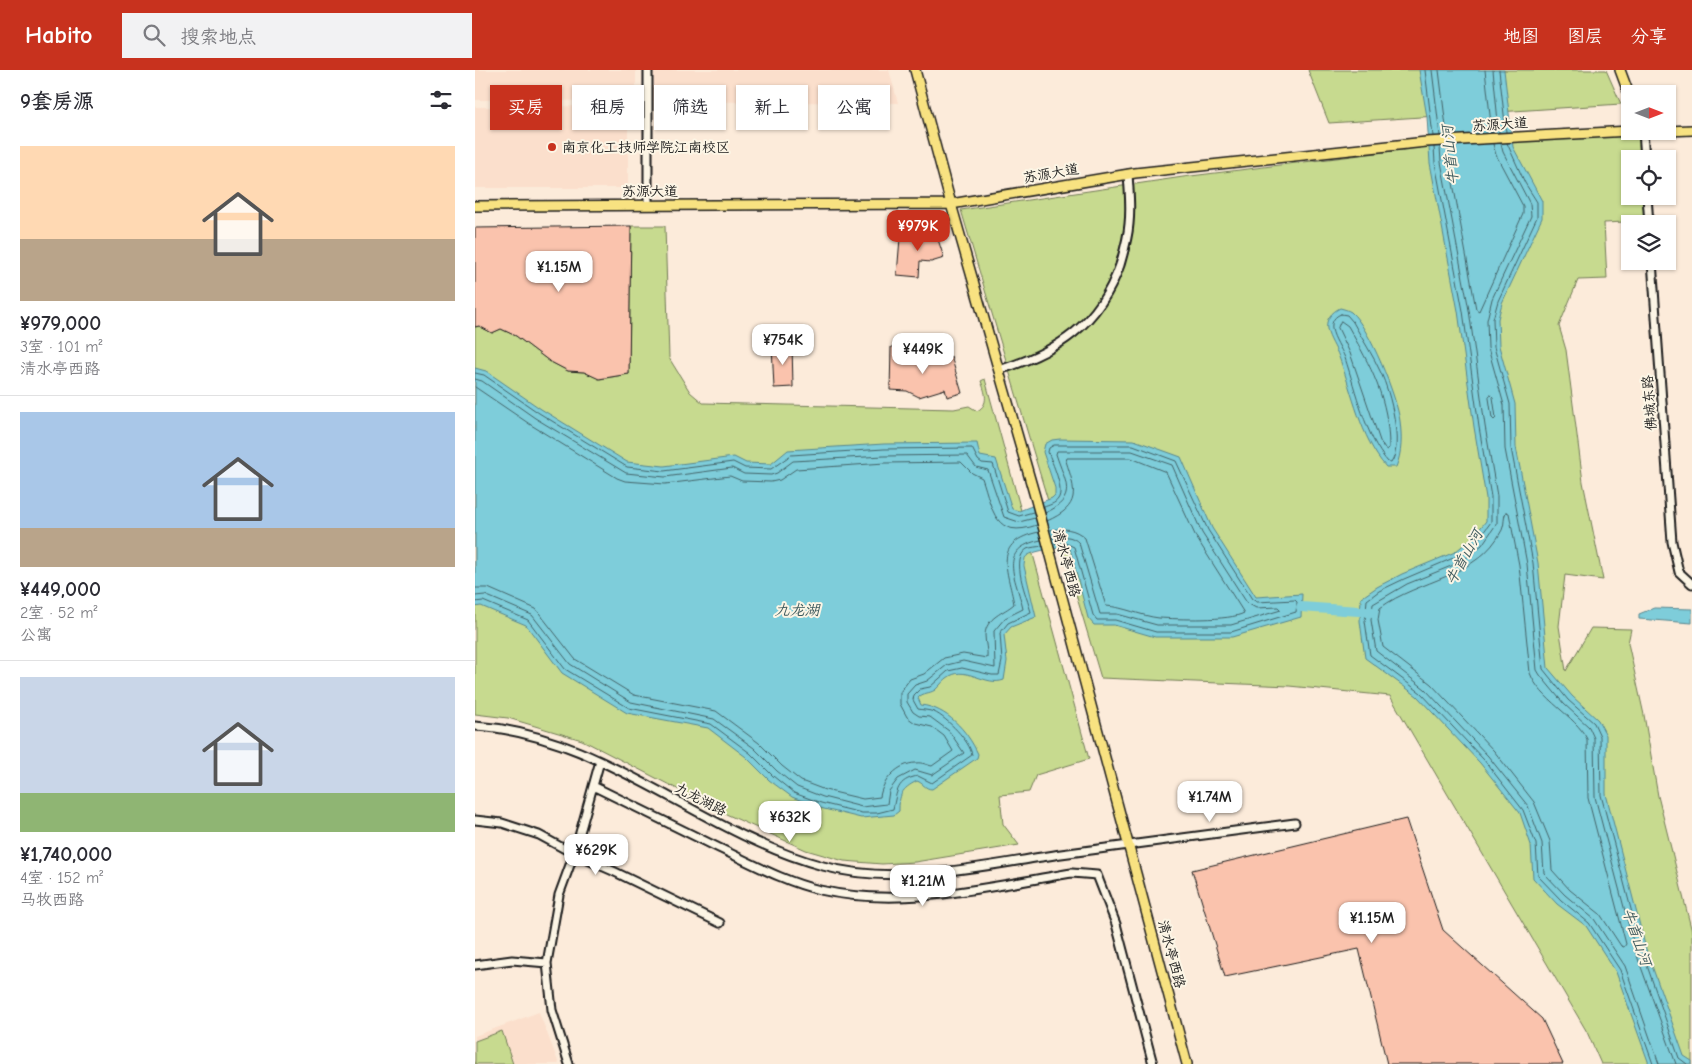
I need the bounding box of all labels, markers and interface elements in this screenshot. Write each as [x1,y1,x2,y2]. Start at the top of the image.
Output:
search box [122,13,472,58]
text: Habito [25,21,92,49]
icon: search [140,21,168,49]
text: 搜索地点 [180,26,256,48]
text: 地图 [1503,26,1539,47]
text: 图层 [1567,26,1603,47]
text: 分享 [1631,26,1667,47]
chip: 买房 [490,85,562,130]
chip: 租房 [572,85,644,130]
chip: 筛选 [654,85,726,130]
chip: 新上 [736,85,808,130]
chip: 公寓 [818,85,890,130]
north arrow [1621,85,1676,140]
map controls [1621,85,1676,270]
icon: filters [427,86,455,114]
text: 9套房源 [20,89,94,113]
street label: 苏源大道 [1472,114,1529,135]
water label: 牛首山河 [1438,121,1462,186]
place label: 南京化工技师学院江南校区 [562,139,730,156]
marker: 南京化工技师学院江南校区 [546,141,558,153]
button: locate [1621,150,1676,205]
street label: 苏源大道 [1022,160,1080,187]
icon: home [193,179,283,269]
street label: 苏源大道 [622,183,678,200]
pin: ¥979K [883,210,953,252]
button: layers [1621,215,1676,270]
text: ¥979K [898,217,938,235]
pin: ¥1.15M [518,250,600,293]
text: ¥1.15M [537,258,581,276]
text: ¥979,000 [20,311,101,335]
pin: ¥754K [748,324,818,366]
text: ¥754K [763,331,803,349]
pin: ¥449K [888,332,958,375]
text: 3室 · 101 m² [20,338,103,356]
text: ¥449K [903,340,943,358]
text: 清水亭西路 [20,360,100,378]
street label: 佛城东路 [1639,374,1660,431]
icon: home [193,444,283,534]
water label: 牛首山河 [1442,524,1488,588]
street label: 清水亭西路 [1049,527,1084,599]
text: ¥449,000 [20,577,101,601]
water label: 九龙湖 [774,601,821,619]
text: 2室 · 52 m² [20,604,97,622]
text: 公寓 [20,626,52,644]
icon: home [193,709,283,799]
street label: 九龙湖路 [672,779,730,820]
pin: ¥1.74M [1169,780,1251,823]
text: ¥1.74M [1188,788,1232,806]
pin: ¥632K [755,800,825,843]
text: ¥632K [769,808,811,826]
pin: ¥629K [561,834,631,876]
text: ¥629K [575,841,617,859]
text: ¥1,740,000 [20,842,112,866]
pin: ¥1.21M [882,864,964,907]
text: 4室 · 152 m² [20,869,103,887]
text: ¥1.21M [901,872,945,890]
text: 马牧西路 [20,891,84,909]
pin: ¥1.15M [1331,902,1413,944]
water label: 牛首山河 [1619,906,1656,971]
text: ¥1.15M [1350,909,1394,927]
street label: 清水亭西路 [1154,918,1189,990]

